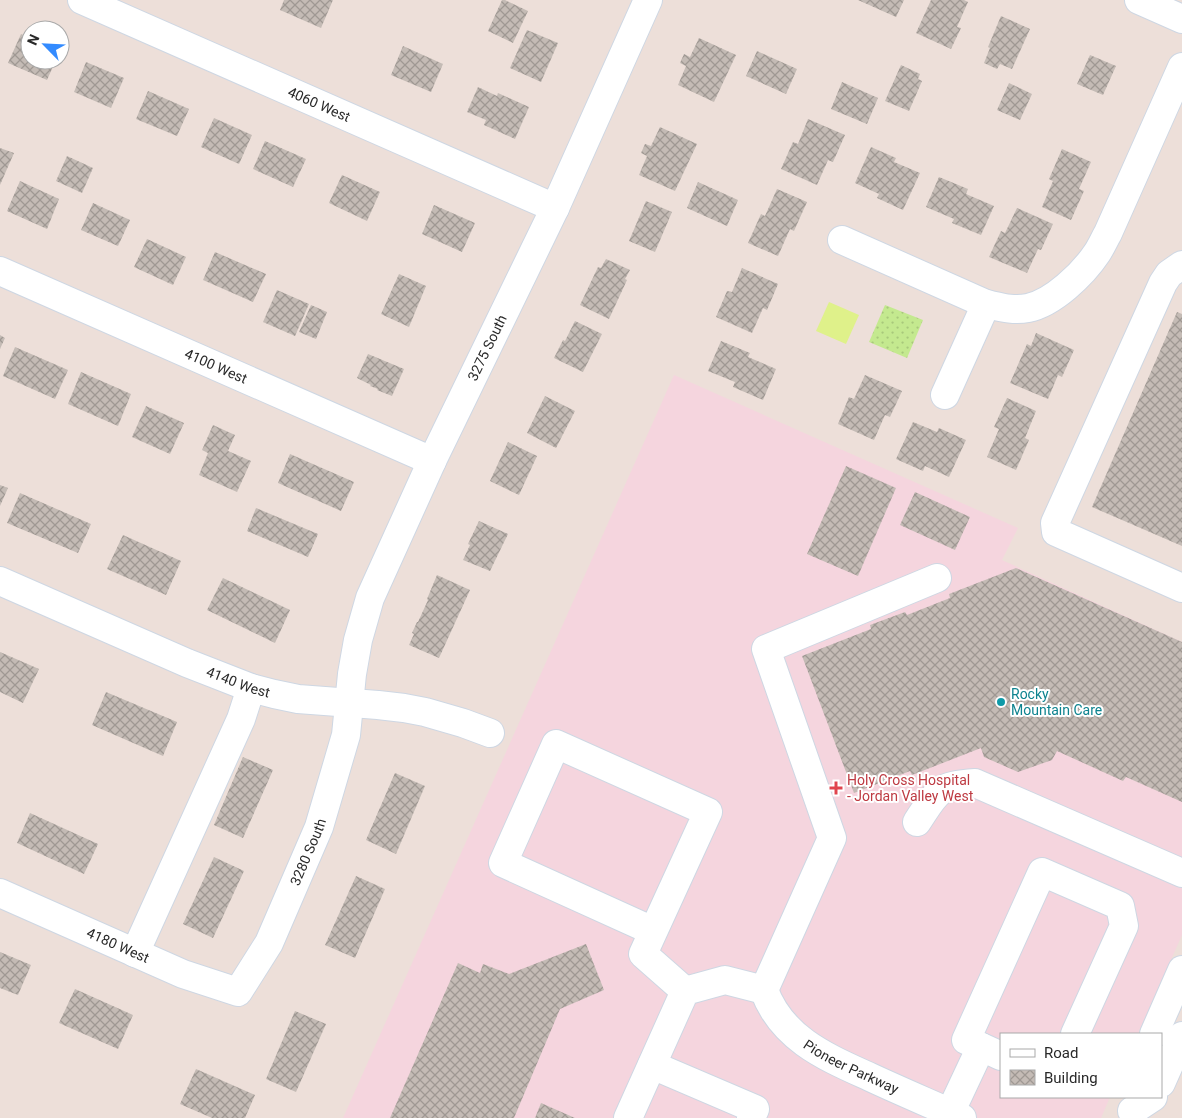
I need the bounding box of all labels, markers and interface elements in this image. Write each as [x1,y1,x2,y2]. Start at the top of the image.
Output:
north arrow [20,20,70,70]
text: N [24,32,42,47]
street label: 4060 West [285,84,353,125]
street label: 3275 South [464,312,510,383]
street label: 4100 West [182,345,250,387]
street label: 4140 West [204,663,272,701]
place label: Rocky Mountain Care [1011,686,1102,718]
marker: Rocky Mountain Care [995,696,1007,708]
place label: Holy Cross Hospital - Jordan Valley West [847,772,974,804]
marker: Holy Cross Hospital - Jordan Valley West [829,781,843,795]
street label: 3280 South [287,817,329,888]
street label: 4180 West [84,924,152,966]
legend [1000,1033,1162,1098]
street label: Pioneer Parkway [801,1036,901,1097]
text: Road [1044,1044,1078,1062]
text: Building [1044,1069,1098,1087]

